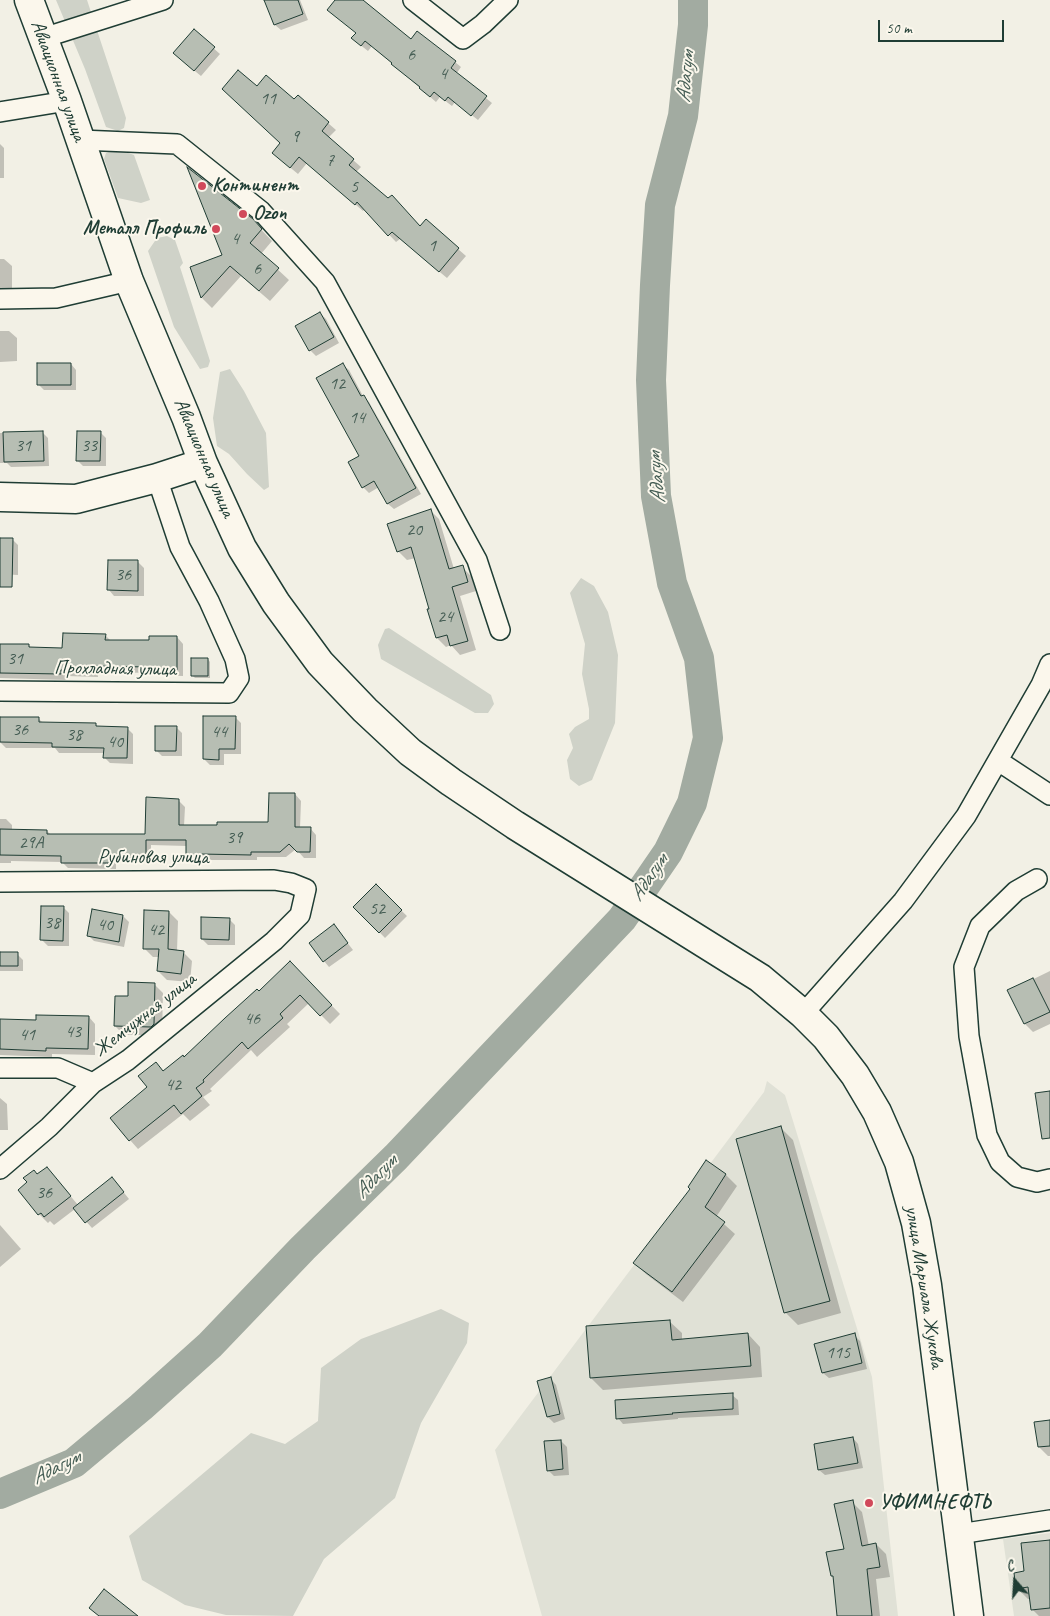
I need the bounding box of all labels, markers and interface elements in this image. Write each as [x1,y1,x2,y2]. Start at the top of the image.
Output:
scale bar [880,10,1006,42]
street label: Авиационная улица [25,17,91,145]
text: 50 m [886,19,912,38]
house number: 6 [407,44,415,66]
water label: Адагум [671,50,701,104]
house number: 4 [439,63,447,85]
house number: 11 [260,88,276,110]
house number: 9 [291,126,299,148]
house number: 7 [326,150,334,172]
place label: Континент [212,174,299,198]
house number: 5 [350,176,358,198]
marker: Континент [196,180,208,192]
place label: Ozon [253,202,286,226]
marker: Ozon [237,208,249,220]
place label: Металл Профиль [83,217,206,241]
marker: Металл Профиль [210,223,222,235]
house number: 4 [231,228,239,250]
house number: 1 [428,235,436,257]
house number: 6 [253,258,261,280]
house number: 12 [329,373,345,395]
street label: Авиационная улица [168,395,240,521]
house number: 14 [349,407,365,429]
house number: 31 [15,435,31,457]
house number: 33 [81,435,97,457]
water label: Адагум [642,451,672,505]
house number: 20 [406,519,422,541]
house number: 36 [115,564,131,586]
house number: 24 [437,606,453,628]
house number: 31 [7,648,23,670]
street label: Прохладная улица [54,656,176,682]
house number: 36 [12,719,28,741]
house number: 44 [211,721,227,743]
house number: 38 [66,724,82,746]
house number: 40 [107,731,123,753]
house number: 39 [226,827,242,849]
house number: 29А [18,832,44,854]
street label: Рубиновая улица [98,846,208,870]
water label: Адагум [624,850,674,906]
house number: 52 [369,898,385,920]
house number: 38 [44,912,60,934]
house number: 40 [97,914,113,936]
house number: 42 [148,919,164,941]
street label: Жемчужная улица [89,968,201,1062]
house number: 46 [244,1008,260,1030]
house number: 43 [65,1021,81,1043]
house number: 41 [19,1024,35,1046]
house number: 42 [165,1074,181,1096]
water label: Адагум [349,1150,403,1204]
house number: 36 [36,1182,52,1204]
street label: улица Маршала Жукова [899,1204,949,1370]
house number: 115 [826,1342,850,1364]
water label: Адагум [28,1445,84,1491]
place label: УФИМНЕФТЬ [879,1491,991,1515]
marker: УФИМНЕФТЬ [863,1497,875,1509]
north arrow [990,1556,1040,1606]
text: С [1004,1557,1016,1576]

